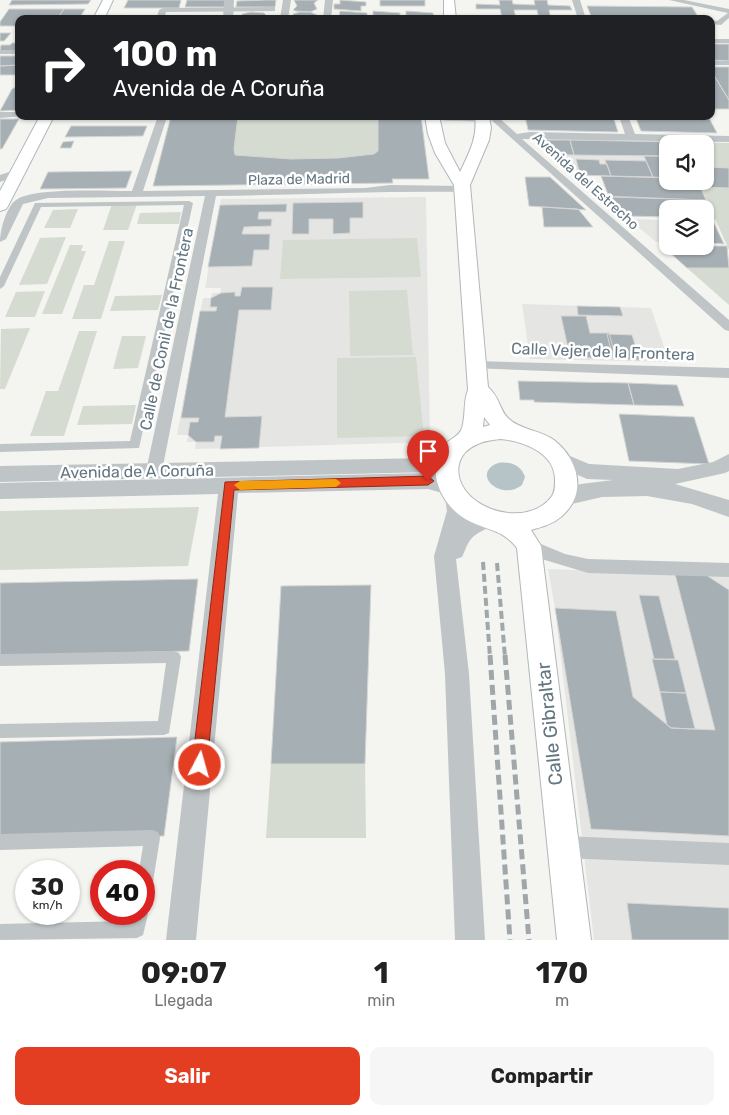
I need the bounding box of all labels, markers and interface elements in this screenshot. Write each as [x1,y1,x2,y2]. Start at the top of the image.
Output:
text: 100 m [113,33,218,75]
icon: right [30,35,95,100]
text: Avenida de A Coruña [113,75,325,102]
street label: Avenida del Estrecho [529,129,642,234]
map controls [659,135,714,255]
button: sound [659,135,714,190]
street label: Plaza de Madrid [248,170,350,189]
button: layers [659,200,714,255]
street label: Calle de Conil de la Frontera [136,226,197,432]
street label: Calle Vejer de la Frontera [511,339,695,364]
pin [407,430,449,481]
icon: arrive [414,437,442,465]
street label: Avenida de A Coruña [60,461,214,482]
street label: Calle Gibraltar [532,660,567,787]
position arrow [173,738,225,790]
speed limit sign: 40 [90,860,155,925]
text: 30 [31,872,64,901]
text: km/h [33,898,62,912]
text: 09:07 [141,955,227,991]
text: 1 [374,955,389,991]
text: 170 [536,955,588,991]
text: Llegada [154,991,213,1010]
text: min [367,991,395,1010]
text: m [555,991,569,1010]
button: Salir [15,1047,360,1105]
button: Compartir [370,1047,714,1105]

